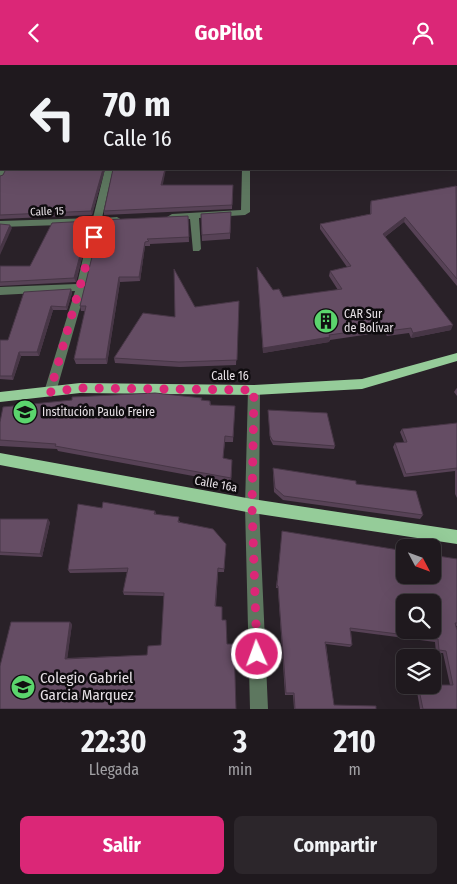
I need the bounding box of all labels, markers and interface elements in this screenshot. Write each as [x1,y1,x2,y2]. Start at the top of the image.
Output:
icon: back [20,19,48,47]
text: GoPilot [195,19,262,46]
icon: person [409,19,437,47]
text: 70 m [103,83,171,125]
icon: left [20,85,85,150]
text: Calle 16 [103,125,172,152]
street label: Calle 15 [30,204,64,219]
pin [73,216,115,258]
icon: arrive [80,223,108,251]
place label: CAR Sur de Bolívar [344,307,394,335]
building icon: CAR Sur de Bolívar [313,308,339,334]
street label: Calle 16 [211,369,249,383]
school or university icon: Institución Paulo Freire [12,399,38,425]
place label: Institución Paulo Freire [42,405,155,419]
street label: Calle 16a [193,473,239,495]
north arrow [396,539,441,584]
map controls [396,539,441,694]
button: search [396,594,441,639]
position arrow [230,627,282,679]
button: layers [396,649,441,694]
place label: Colegio Gabriel Garcia Marquez [40,669,134,704]
school or university icon: Colegio Gabriel Garcia Marquez [10,674,36,700]
text: 22:30 [81,724,147,760]
text: 3 [233,724,247,760]
text: 210 [334,724,376,760]
text: Llegada [89,760,139,779]
text: min [228,760,253,779]
text: m [349,760,361,779]
button: Salir [20,816,224,874]
button: Compartir [234,816,437,874]

